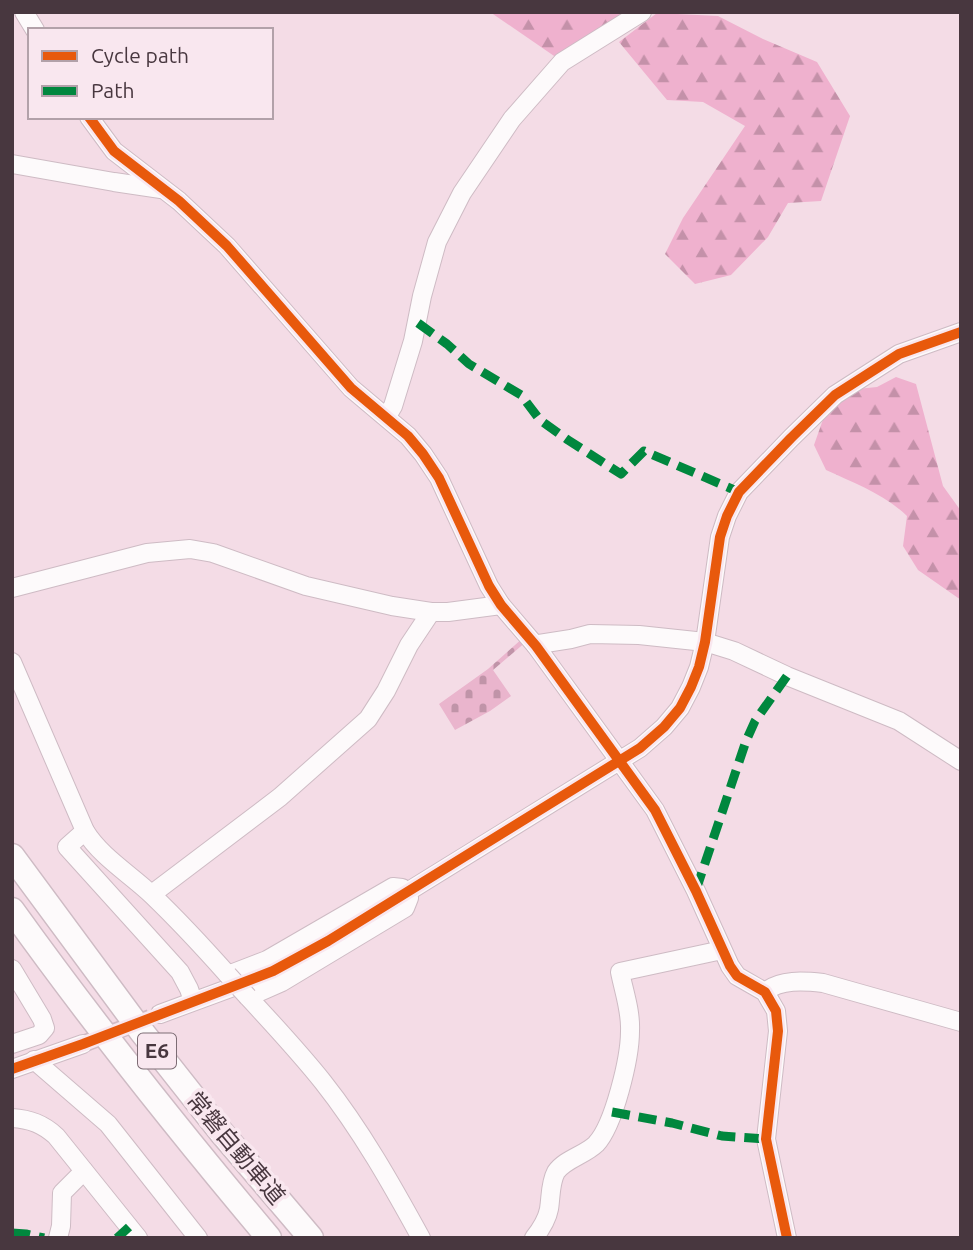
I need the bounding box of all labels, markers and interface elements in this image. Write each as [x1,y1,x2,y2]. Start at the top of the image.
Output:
legend [28,28,273,119]
text: Cycle path [91,43,189,67]
text: Path [91,78,134,102]
road number: E6 [138,1034,176,1068]
street label: 常磐自動車道 [182,1087,290,1209]

